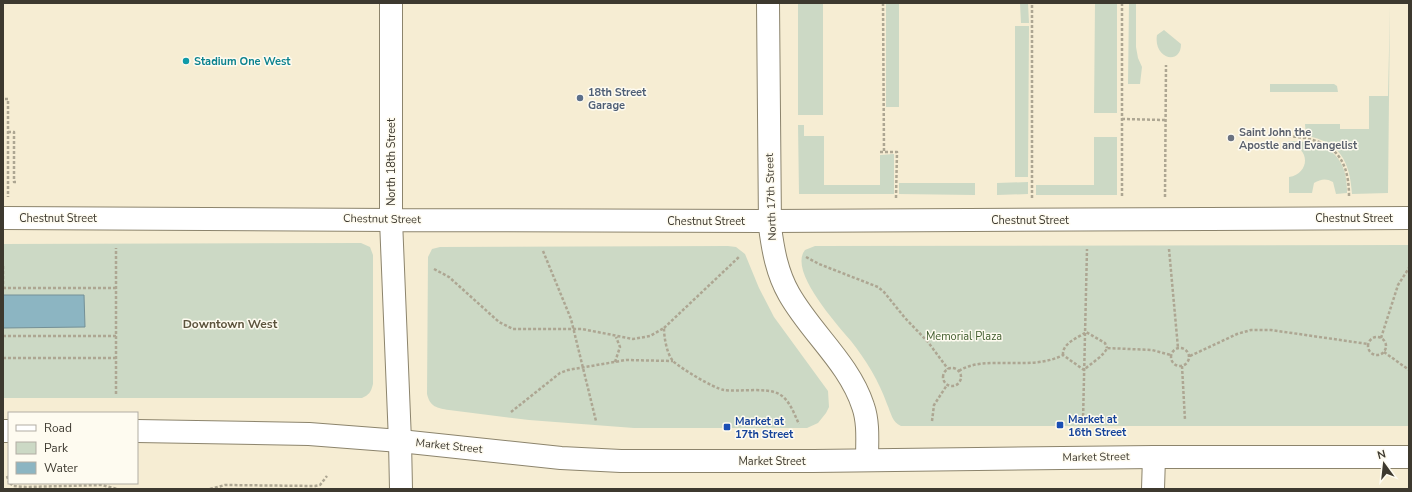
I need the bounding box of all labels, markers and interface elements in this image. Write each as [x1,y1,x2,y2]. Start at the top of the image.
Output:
place label: Stadium One West [194,54,291,69]
marker: Stadium One West [181,56,191,66]
place label: 18th Street Garage [588,85,647,113]
marker: 18th Street Garage [575,93,585,103]
street label: North 18th Street [384,118,399,206]
place label: Saint John the Apostle and Evangelist [1239,125,1358,153]
marker: Saint John the Apostle and Evangelist [1226,133,1236,143]
street label: North 17th Street [762,153,780,241]
street label: Chestnut Street [19,211,97,226]
street label: Chestnut Street [343,211,421,227]
street label: Chestnut Street [1315,211,1393,226]
street label: Chestnut Street [991,213,1069,228]
street label: Chestnut Street [667,214,745,229]
district label: Downtown West [183,316,278,332]
park label: Memorial Plaza [926,329,1002,344]
legend [8,412,138,484]
place label: Market at 16th Street [1068,412,1127,440]
place label: Market at 17th Street [735,414,794,442]
text: Road [44,420,72,436]
marker: Market at 16th Street [1055,420,1065,430]
marker: Market at 17th Street [722,422,732,432]
street label: Market Street [415,435,483,457]
text: Park [44,440,69,456]
north arrow [1364,444,1404,484]
text: N [1376,447,1387,463]
street label: Market Street [1062,449,1130,465]
street label: Market Street [738,454,806,469]
text: Water [44,460,78,476]

